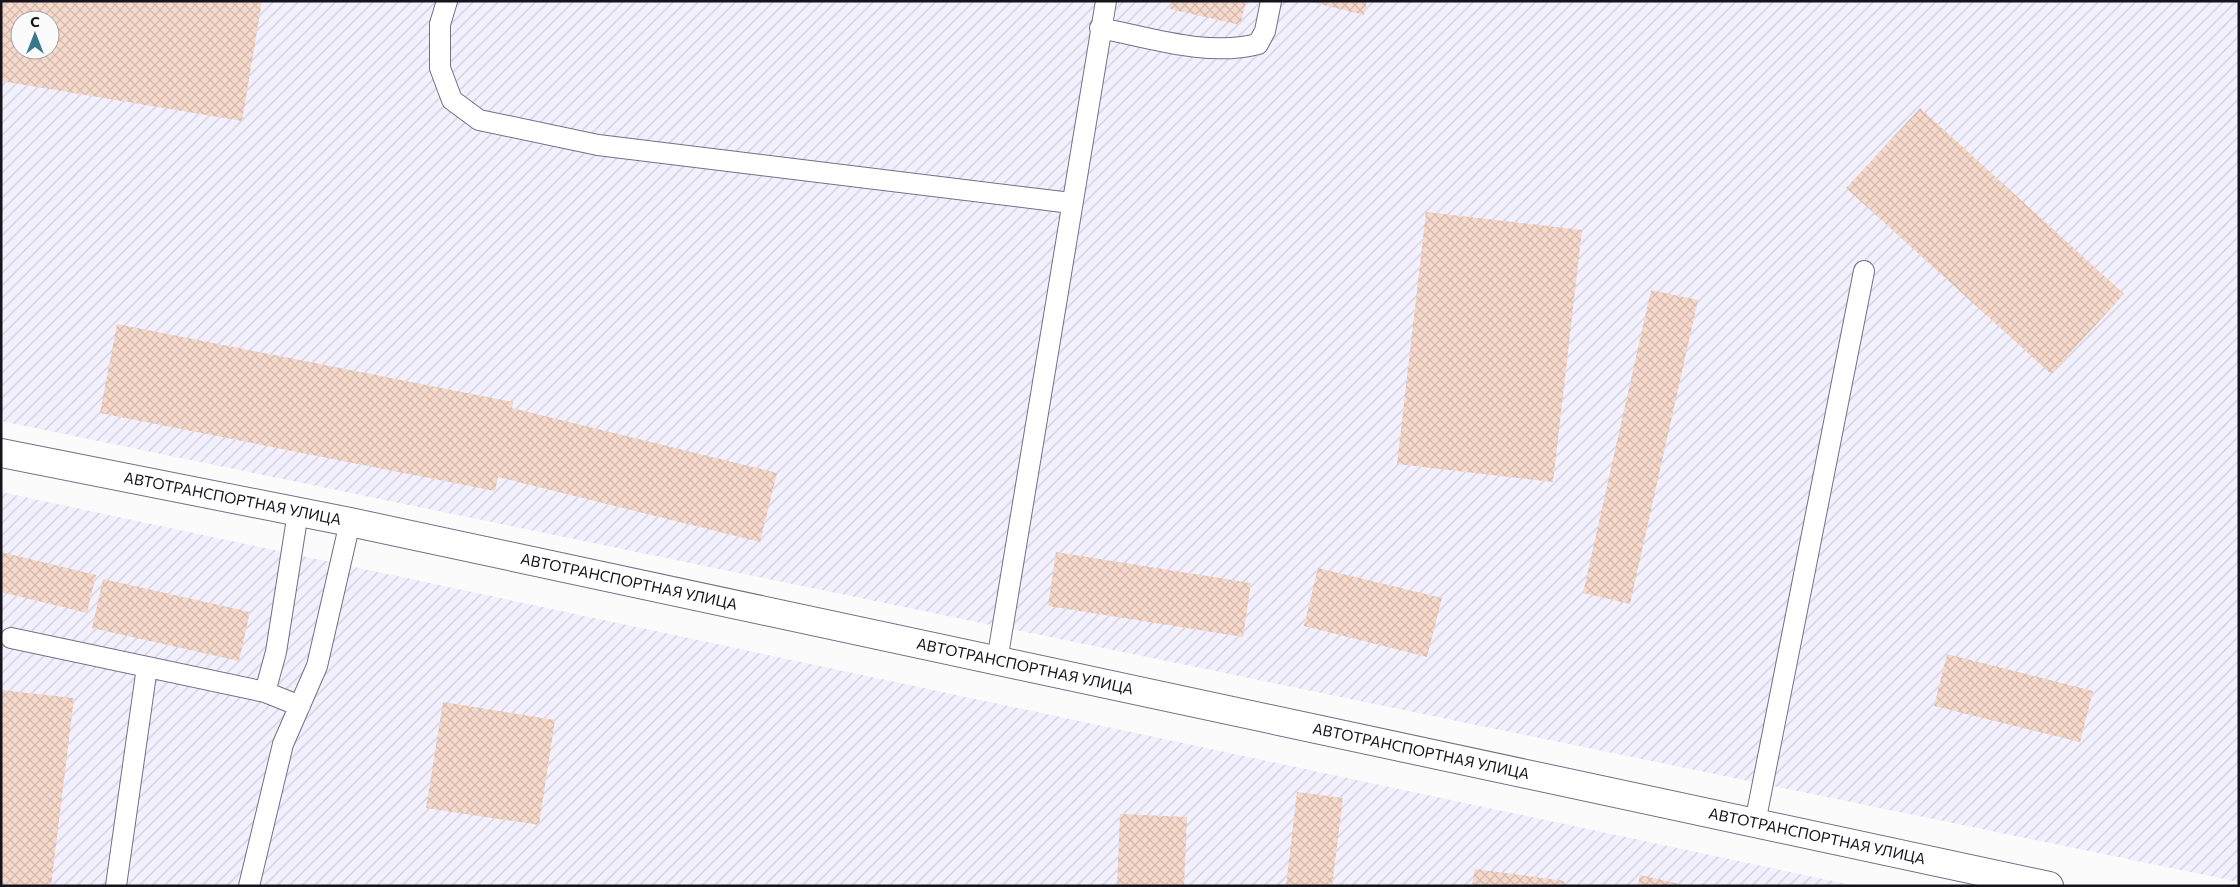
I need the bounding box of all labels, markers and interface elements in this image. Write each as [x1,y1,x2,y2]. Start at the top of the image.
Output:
north arrow [10,10,60,60]
text: С [30,13,40,30]
street label: АВТОТРАНСПОРТНАЯ УЛИЦА [122,468,343,528]
street label: АВТОТРАНСПОРТНАЯ УЛИЦА [519,549,739,613]
street label: АВТОТРАНСПОРТНАЯ УЛИЦА [915,634,1135,698]
street label: АВТОТРАНСПОРТНАЯ УЛИЦА [1311,718,1531,782]
street label: АВТОТРАНСПОРТНАЯ УЛИЦА [1707,803,1927,867]

